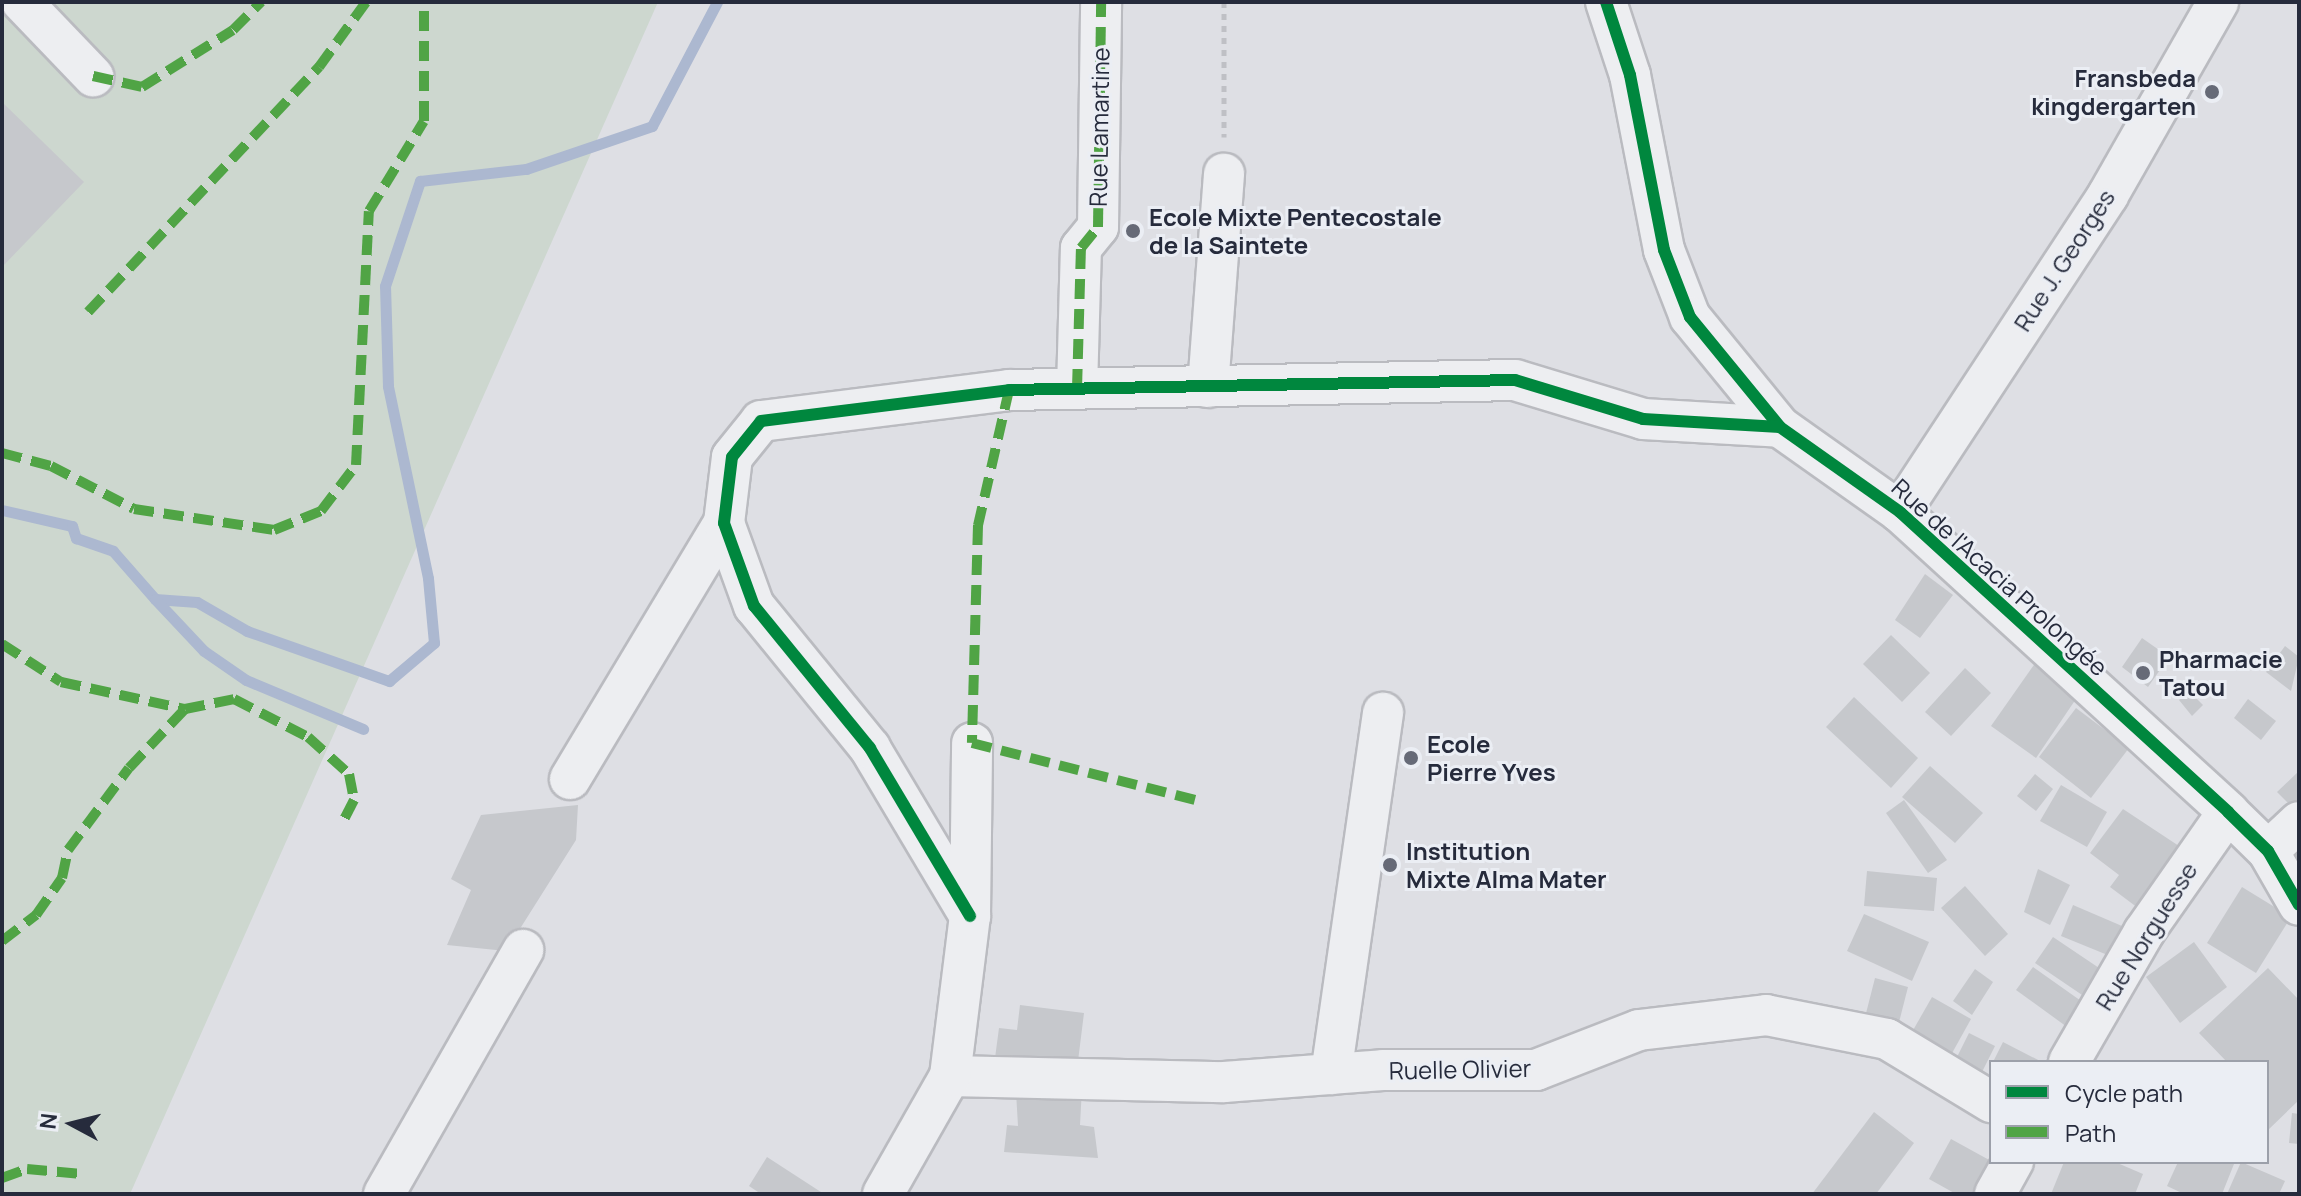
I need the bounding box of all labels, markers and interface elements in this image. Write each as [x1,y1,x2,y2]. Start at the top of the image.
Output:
street label: Rue Lamartine [1083,47,1115,207]
place label: Fransbeda kingdergarten [2031,64,2196,120]
marker: Fransbeda kingdergarten [2203,83,2221,101]
street label: Rue J. Georges [2007,184,2121,336]
place label: Ecole Mixte Pentecostale de la Saintete [1149,203,1442,259]
marker: Ecole Mixte Pentecostale de la Saintete [1124,222,1142,240]
street label: Rue de l'Acacia Prolongée [1886,473,2114,681]
place label: Pharmacie Tatou [2159,645,2283,701]
marker: Pharmacie Tatou [2134,664,2152,682]
place label: Ecole Pierre Yves [1427,730,1556,786]
marker: Ecole Pierre Yves [1402,749,1420,767]
place label: Institution Mixte Alma Mater [1406,837,1607,893]
marker: Institution Mixte Alma Mater [1381,856,1399,874]
street label: Rue Norguesse [2089,857,2203,1015]
street label: Ruelle Olivier [1389,1053,1531,1085]
legend [1989,1060,2269,1164]
text: Cycle path [2065,1076,2183,1109]
north arrow [32,1084,112,1164]
text: N [32,1111,64,1131]
text: Path [2065,1116,2116,1149]

